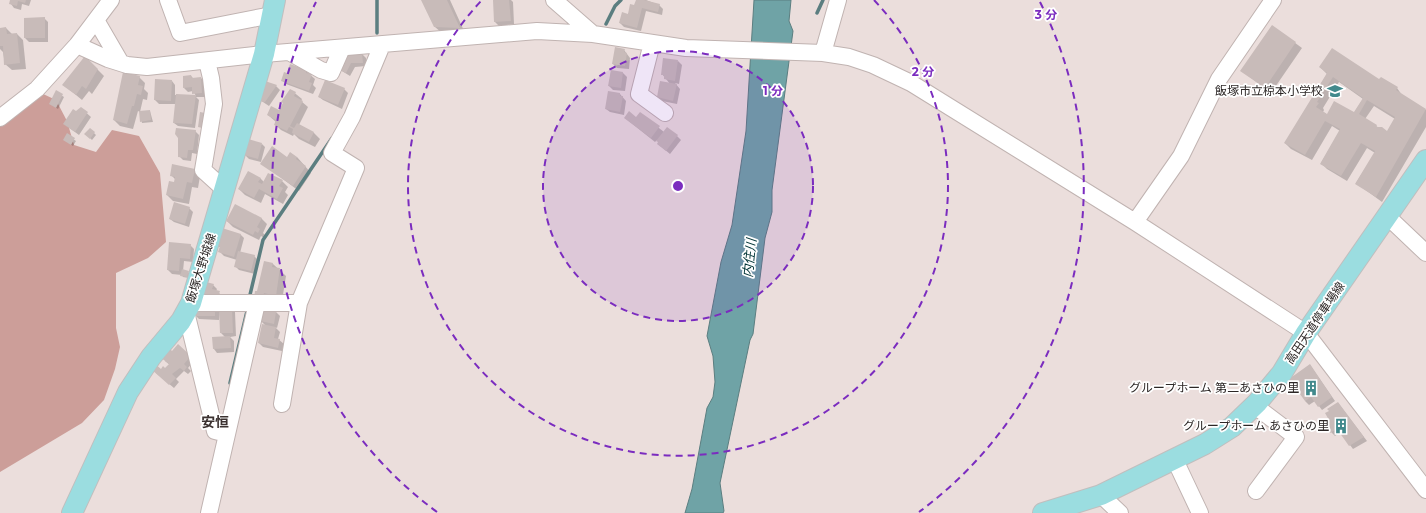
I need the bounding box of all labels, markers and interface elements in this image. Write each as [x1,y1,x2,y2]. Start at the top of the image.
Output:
text: 3 分 [1034,7,1057,22]
text: 2 分 [912,64,934,79]
school or university icon: 飯塚市立椋本小学校 [1326,82,1344,100]
text: 1 分 [763,83,783,98]
place label: 飯塚市立椋本小学校 [1215,83,1323,98]
centre of rings [671,179,685,193]
street label: 飯塚大野城線 [182,231,219,304]
water label: 内住川 [739,236,759,278]
street label: 高田天道停車場線 [1282,279,1348,367]
building icon: グループホーム 第二あさひの里 [1302,379,1320,397]
place label: グループホーム 第二あさひの里 [1129,380,1299,395]
district label: 安恒 [201,413,229,431]
building icon: グループホーム あさひの里 [1332,417,1350,435]
place label: グループホーム あさひの里 [1183,418,1329,433]

